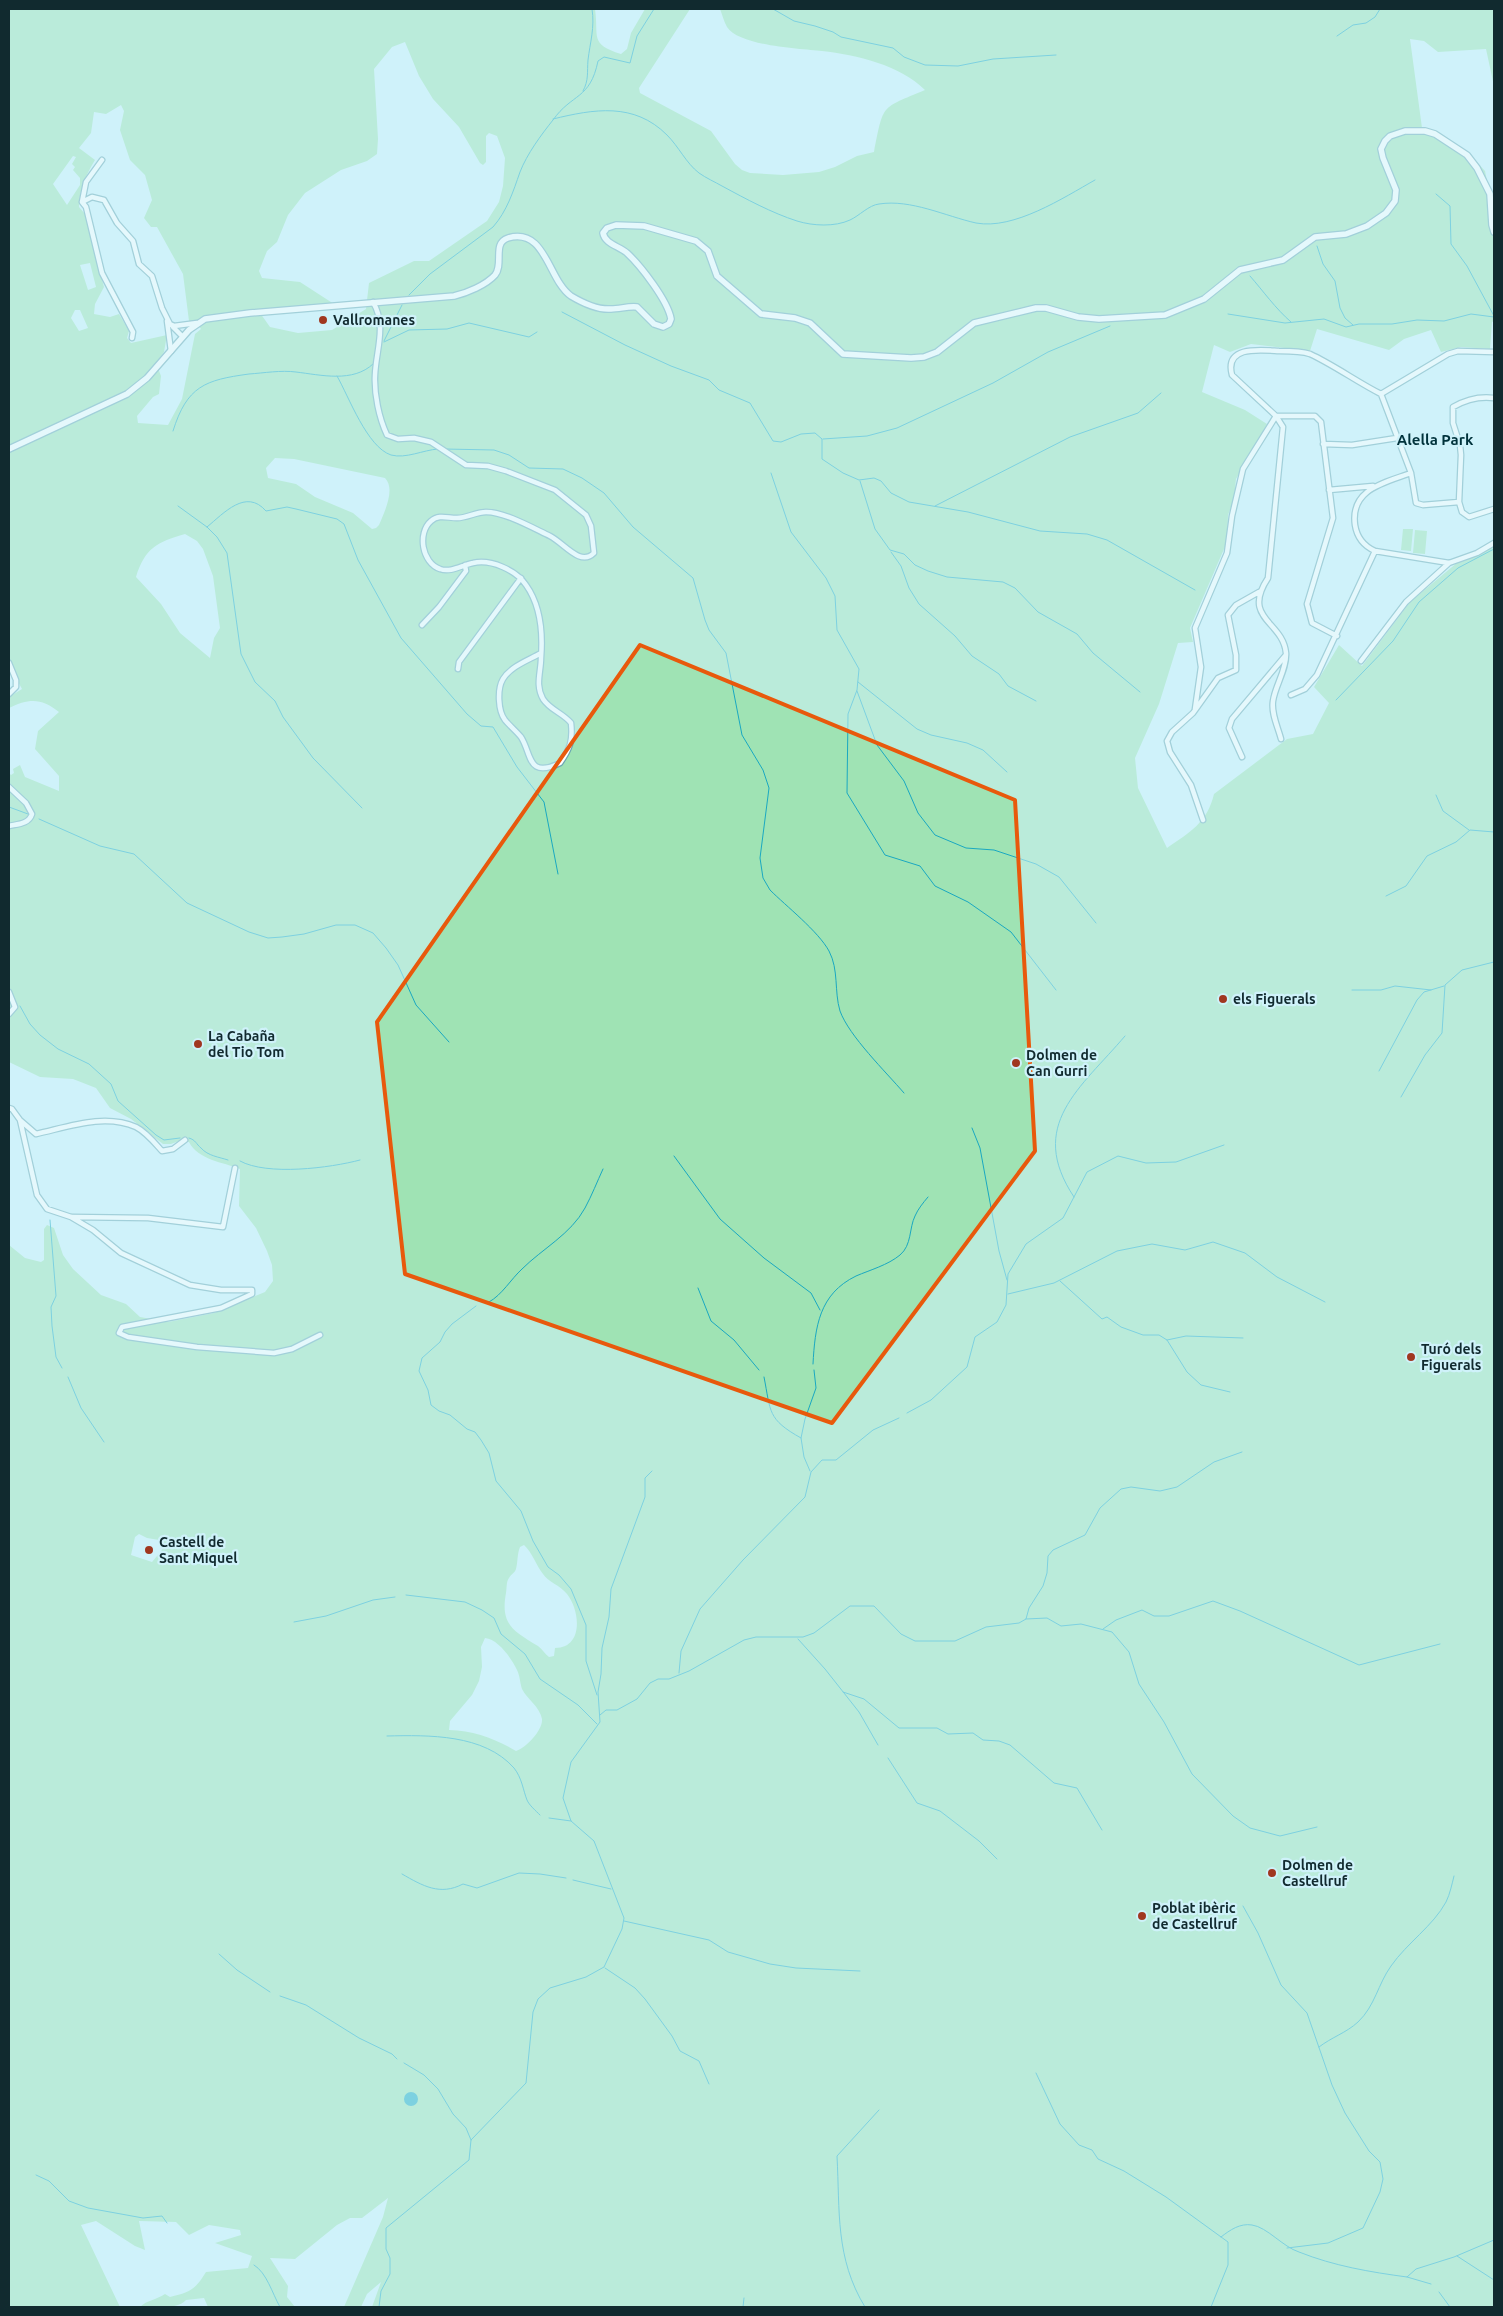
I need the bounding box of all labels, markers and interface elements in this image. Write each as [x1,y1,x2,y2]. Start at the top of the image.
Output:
place label: Vallromanes [333,312,415,328]
marker: Vallromanes [317,314,329,326]
district label: Alella Park [1397,431,1474,448]
place label: els Figuerals [1233,991,1316,1007]
marker: els Figuerals [1217,993,1229,1005]
place label: La Cabaña del Tio Tom [208,1028,284,1060]
marker: La Cabaña del Tio Tom [192,1038,204,1050]
place label: Dolmen de Can Gurri [1026,1047,1097,1079]
marker: Dolmen de Can Gurri [1010,1057,1022,1069]
place label: Turó dels Figuerals [1421,1341,1482,1373]
marker: Turó dels Figuerals [1405,1351,1417,1363]
place label: Castell de Sant Miquel [159,1534,237,1566]
marker: Castell de Sant Miquel [143,1544,155,1556]
place label: Dolmen de Castellruf [1282,1857,1353,1889]
marker: Dolmen de Castellruf [1266,1867,1278,1879]
place label: Poblat ibèric de Castellruf [1152,1900,1237,1932]
marker: Poblat ibèric de Castellruf [1136,1910,1148,1922]

